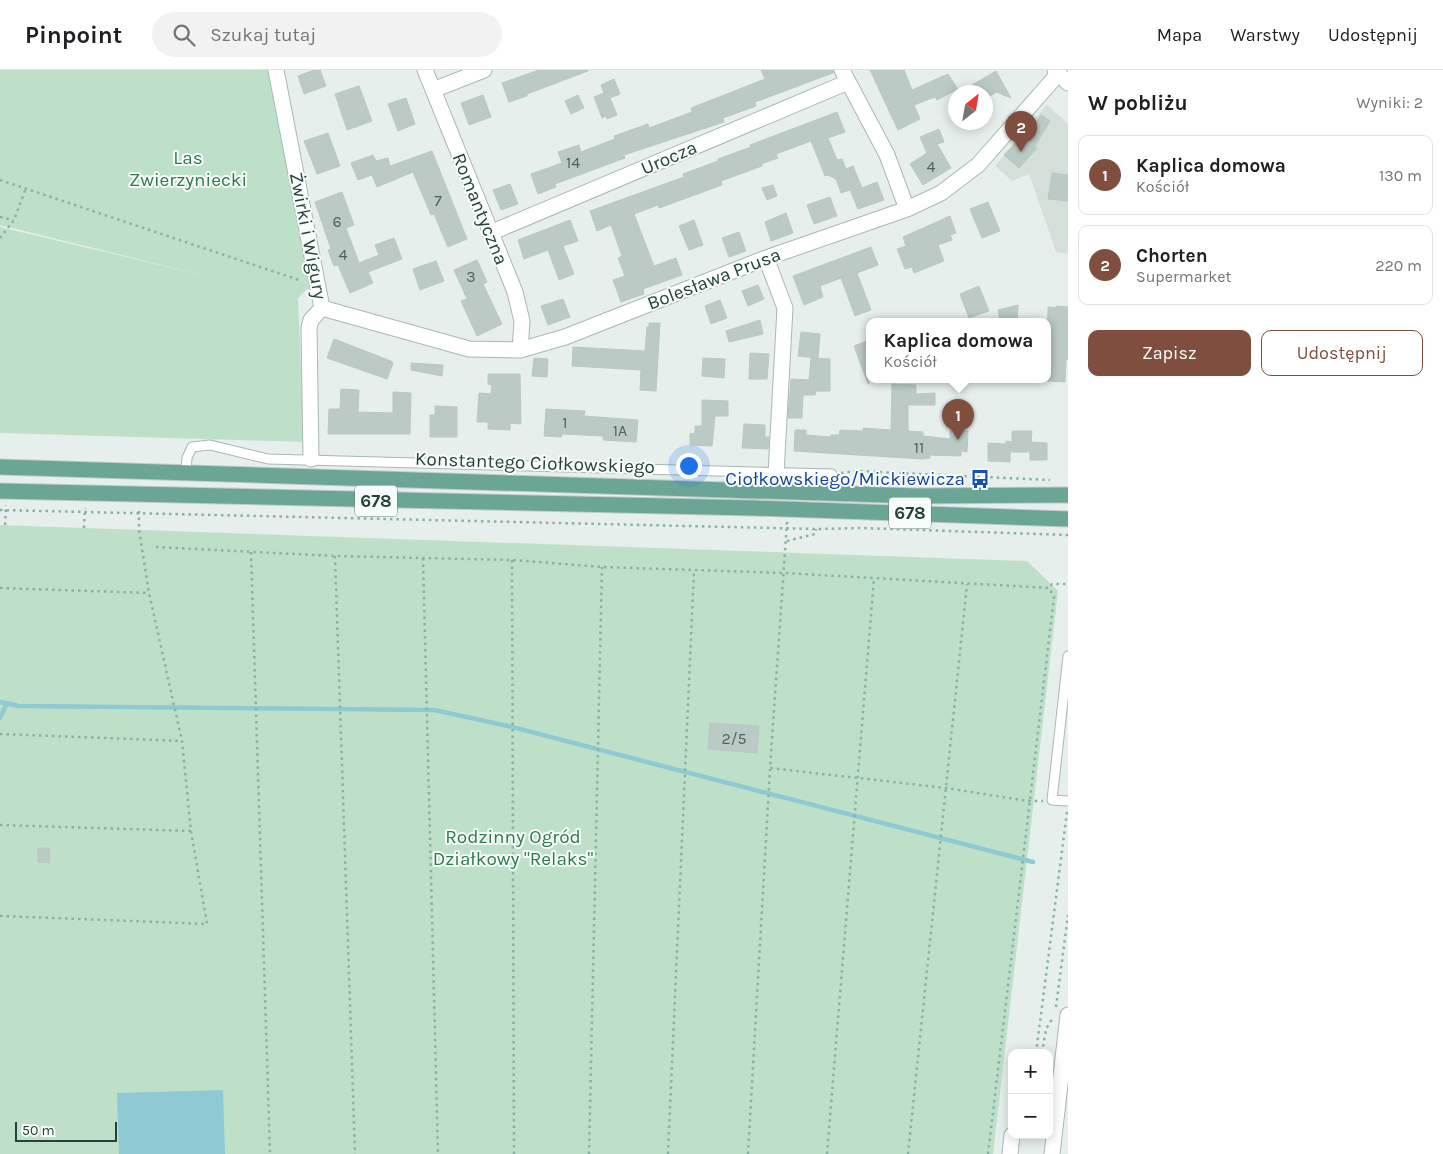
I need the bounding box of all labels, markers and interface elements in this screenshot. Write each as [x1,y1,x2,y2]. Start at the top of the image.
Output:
search box [152,12,502,57]
text: Pinpoint [25,21,122,49]
icon: search [170,21,198,49]
text: Szukaj tutaj [210,24,316,46]
text: Mapa [1157,24,1202,46]
text: Warstwy [1230,24,1300,46]
text: Udostępnij [1328,24,1418,46]
north arrow [948,85,993,130]
text: W pobliżu [1088,91,1188,115]
text: Wyniki: 2 [1356,93,1423,112]
pin: 2 [1005,111,1037,152]
street label: Urocza [638,136,700,180]
park label: Las Zwierzyniecki [129,147,247,191]
street label: Romantyczna [448,150,512,268]
house number: 14 [566,153,580,172]
text: Kaplica domowa [1136,155,1286,177]
house number: 4 [927,157,936,176]
text: 1 [1102,166,1108,185]
text: 130 m [1379,166,1422,185]
street label: Żwirki i Wigury [285,170,331,302]
text: Kościół [1136,177,1189,196]
house number: 7 [434,191,442,210]
house number: 6 [332,212,342,231]
street label: Bolesława Prusa [644,243,784,315]
house number: 4 [339,245,348,264]
text: Chorten [1136,245,1208,267]
text: 2 [1100,256,1110,275]
text: 220 m [1375,256,1422,275]
house number: 3 [466,267,476,286]
text: Supermarket [1136,267,1232,286]
popup [866,318,1051,383]
text: Kaplica domowa [884,330,1033,352]
button: Zapisz [1088,330,1251,376]
button: Udostępnij [1261,330,1423,376]
text: Kościół [884,352,937,371]
pin: 1 [942,399,974,440]
house number: 1 [562,413,568,432]
house number: 1A [613,421,627,440]
house number: 11 [914,438,924,457]
street label: Konstantego Ciołkowskiego [415,448,655,478]
your location [676,453,702,479]
place label: Ciołkowskiego/Mickiewicza [725,468,965,490]
bus stop icon: Ciołkowskiego/Mickiewicza [969,468,991,490]
road number: 678 [355,486,397,516]
road number: 678 [889,498,931,528]
house number: 2/5 [721,729,747,748]
park label: Rodzinny Ogród Działkowy "Relaks" [433,826,594,870]
map controls [1008,1049,1053,1139]
button: + [1008,1049,1053,1094]
button: − [1008,1094,1053,1139]
scale bar [15,1119,118,1142]
text: 50 m [22,1122,55,1139]

